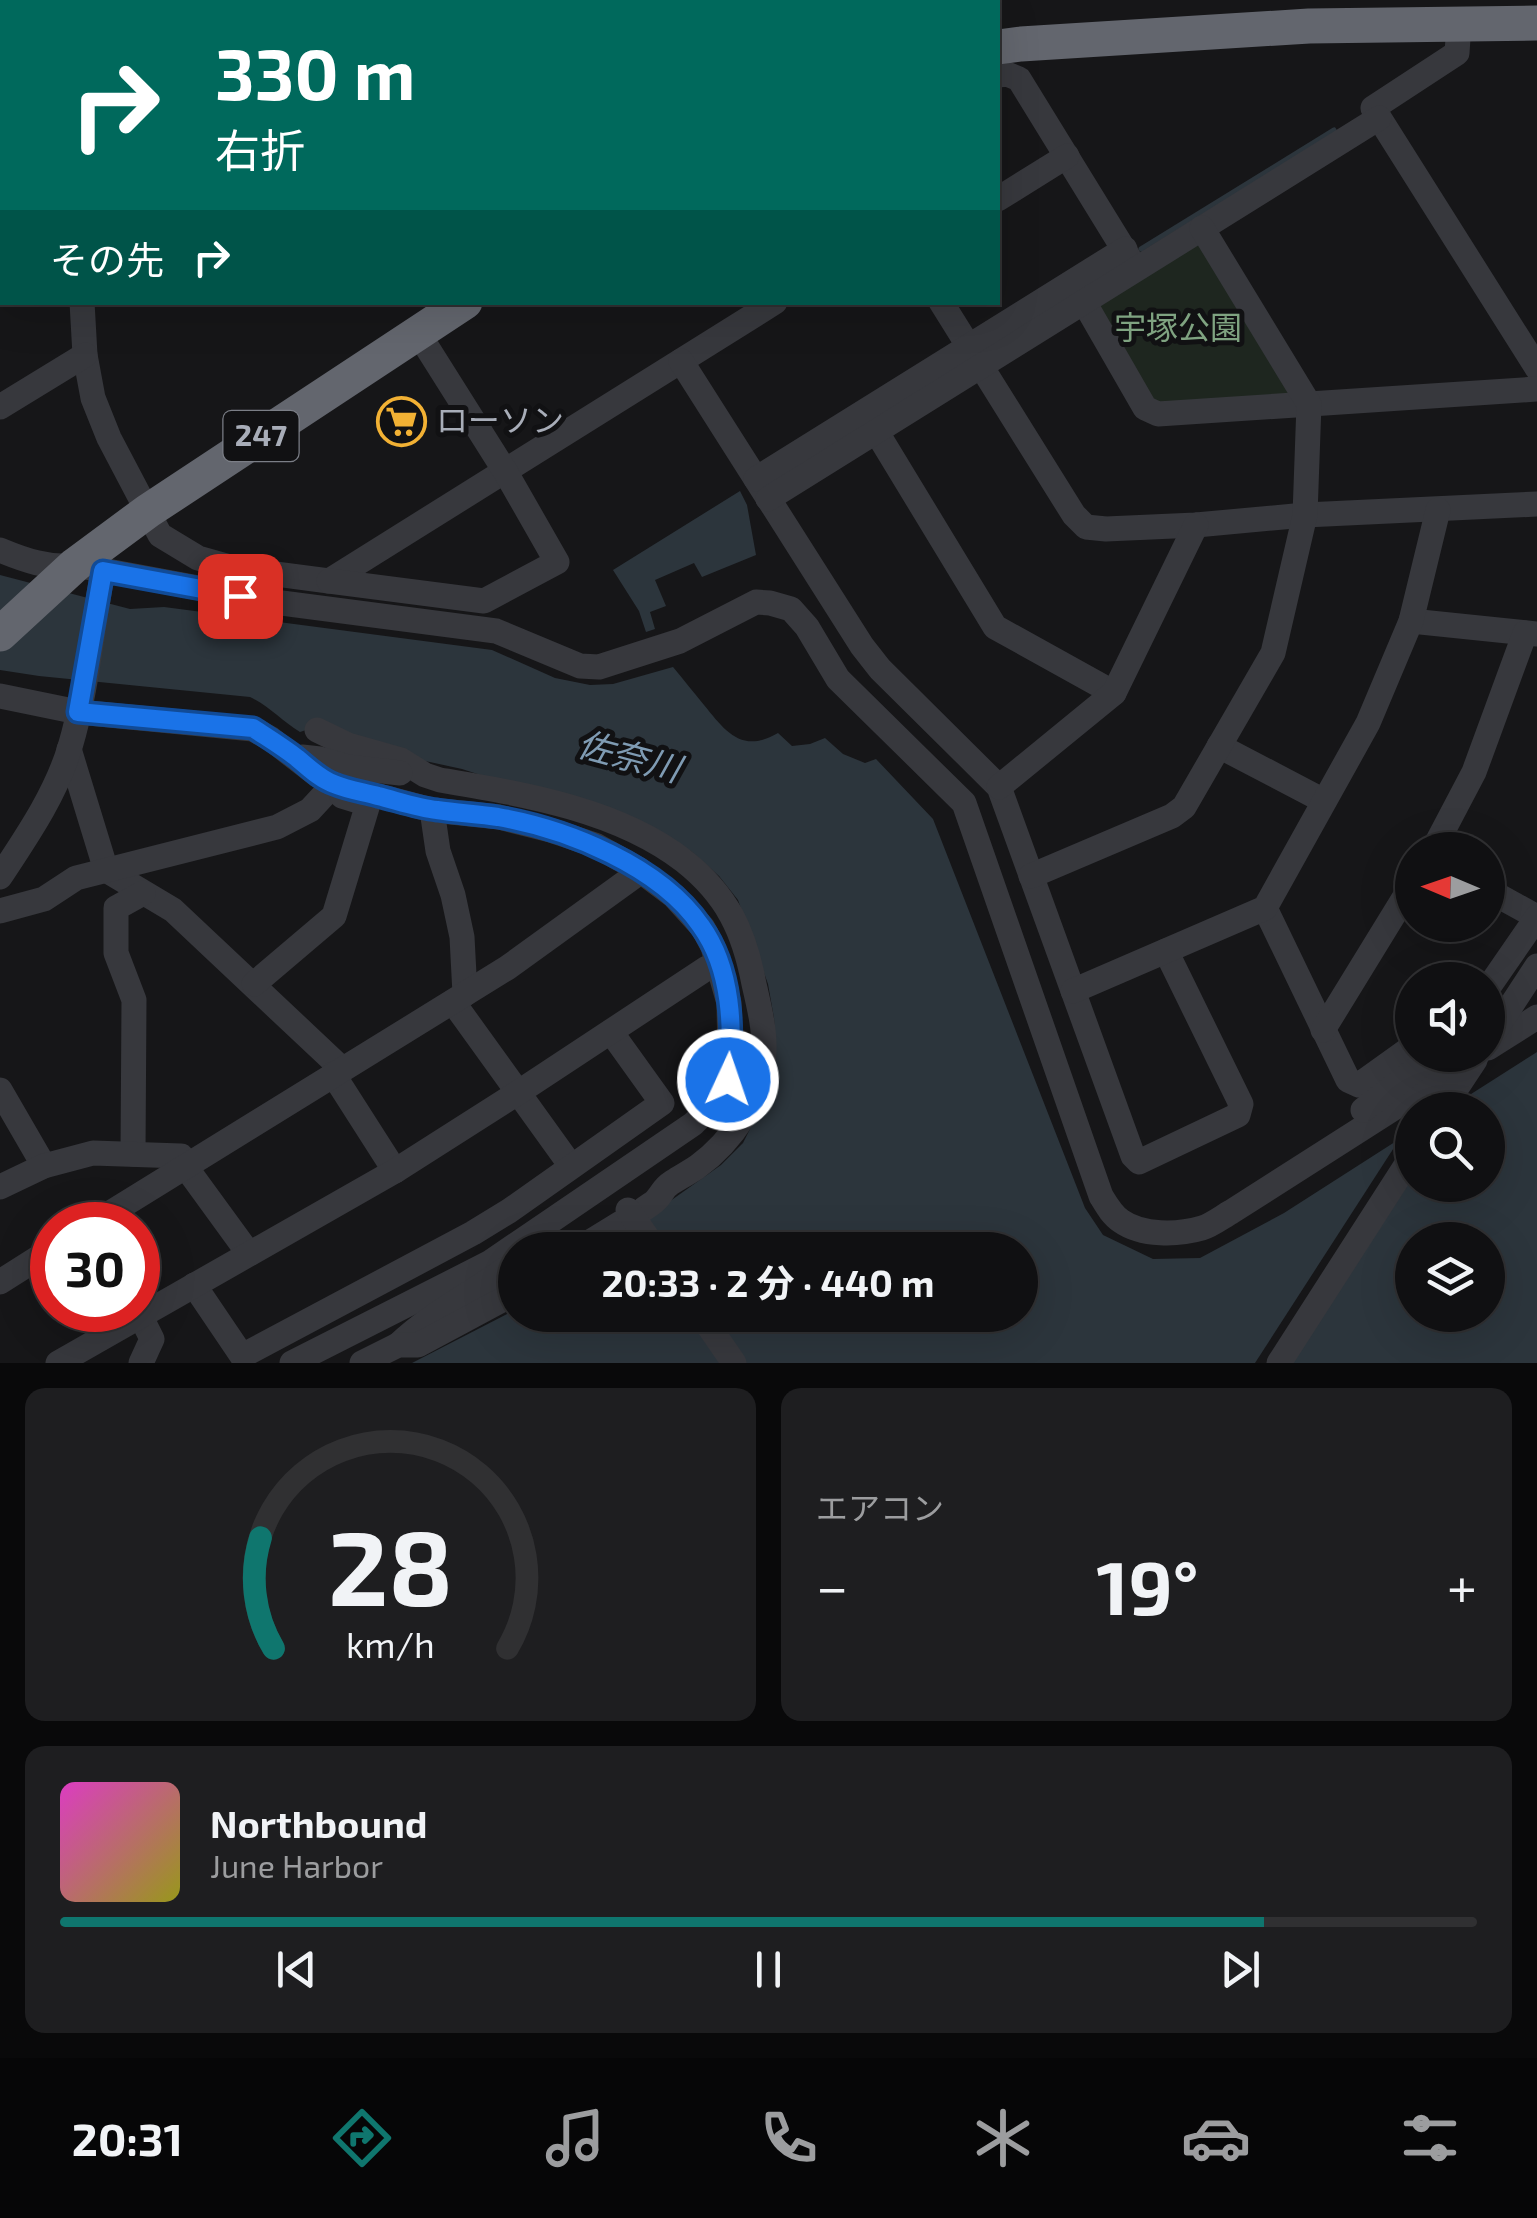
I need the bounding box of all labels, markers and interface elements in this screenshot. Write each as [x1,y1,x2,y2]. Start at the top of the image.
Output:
text: 330 m [215,30,415,114]
icon: right [50,40,180,170]
text: 右折 [215,122,305,176]
icon: right [184,230,239,285]
text: その先 [50,236,164,282]
park label: 宇塚公園 [1114,307,1242,345]
supermarket icon: ローソン [375,395,427,447]
place label: ローソン [436,400,564,438]
road number: 247 [224,411,298,461]
pin [198,554,283,639]
icon: arrive [213,569,268,624]
water label: 佐奈川 [573,721,690,790]
north arrow [1395,832,1505,942]
map controls [1395,832,1505,1332]
button: sound [1395,962,1505,1072]
position arrow [676,1028,780,1132]
button: search [1395,1092,1505,1202]
speed limit sign: 30 [30,1202,160,1332]
button: layers [1395,1222,1505,1332]
text: 20:33 · 2 分 · 440 m [601,1259,935,1305]
text: エアコン [816,1488,944,1526]
text: 28 [328,1502,453,1627]
text: 19° [1096,1540,1199,1630]
text: − [816,1552,848,1618]
text: + [1447,1552,1477,1618]
text: km/h [346,1622,435,1665]
text: Northbound [210,1800,428,1846]
text: June Harbor [210,1846,383,1884]
icon: previous [269,1942,324,1997]
icon: pause [741,1942,796,1997]
icon: next [1213,1942,1268,1997]
icon: directions [327,2103,397,2173]
icon: music [540,2103,610,2173]
icon: phone [754,2103,824,2173]
icon: climate [968,2103,1038,2173]
icon: car [1181,2103,1251,2173]
icon: filters [1395,2103,1465,2173]
text: 20:31 [72,2111,183,2165]

